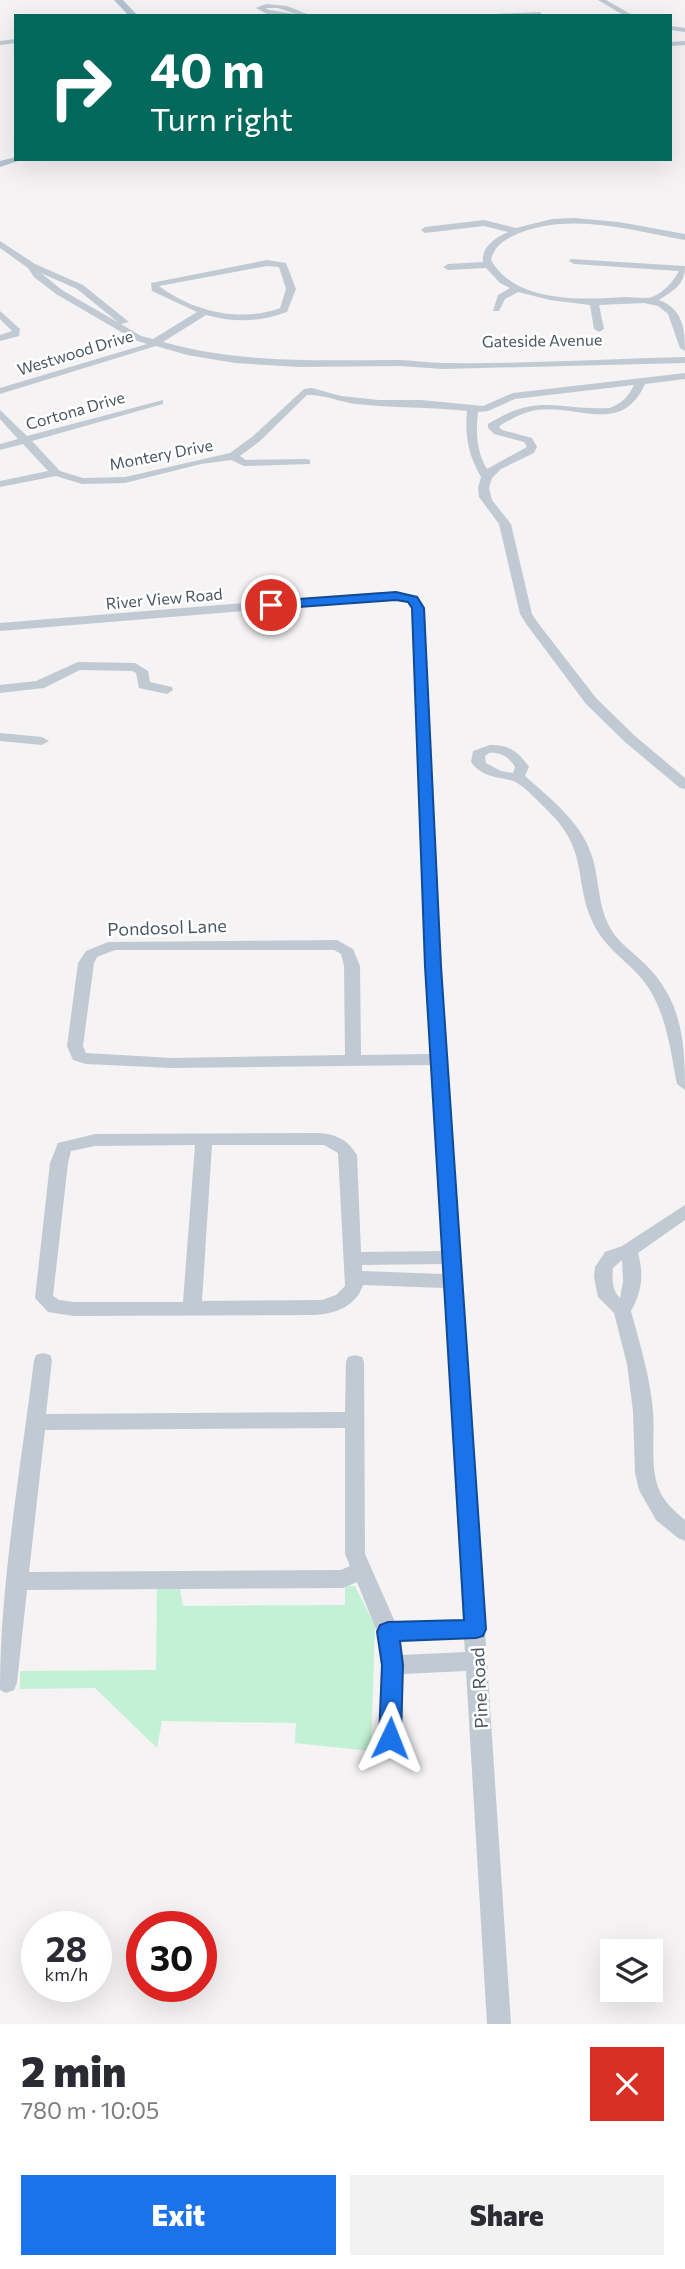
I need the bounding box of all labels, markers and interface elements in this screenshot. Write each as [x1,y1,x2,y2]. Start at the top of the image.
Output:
text: 40 m [150,38,265,98]
icon: right [35,42,126,133]
text: Turn right [150,98,293,138]
street label: Westwood Drive [15,325,135,379]
street label: Gateside Avenue [482,329,602,351]
street label: Cortona Drive [23,387,127,433]
street label: Montery Drive [108,435,214,473]
pin [241,575,301,635]
street label: River View Road [105,583,223,613]
icon: arrive [252,586,290,624]
street label: Pondosol Lane [107,914,227,940]
street label: Pine Road [466,1647,492,1729]
position arrow [353,1701,427,1775]
speed limit sign: 30 [126,1911,217,2002]
text: 28 [46,1926,87,1969]
map controls [600,1939,663,2002]
button: layers [600,1939,663,2002]
text: km/h [45,1963,88,1985]
text: 2 min [21,2044,127,2096]
button: close [590,2047,664,2121]
text: 780 m · 10:05 [21,2096,159,2124]
button: Exit [21,2175,336,2255]
button: Share [350,2175,664,2255]

